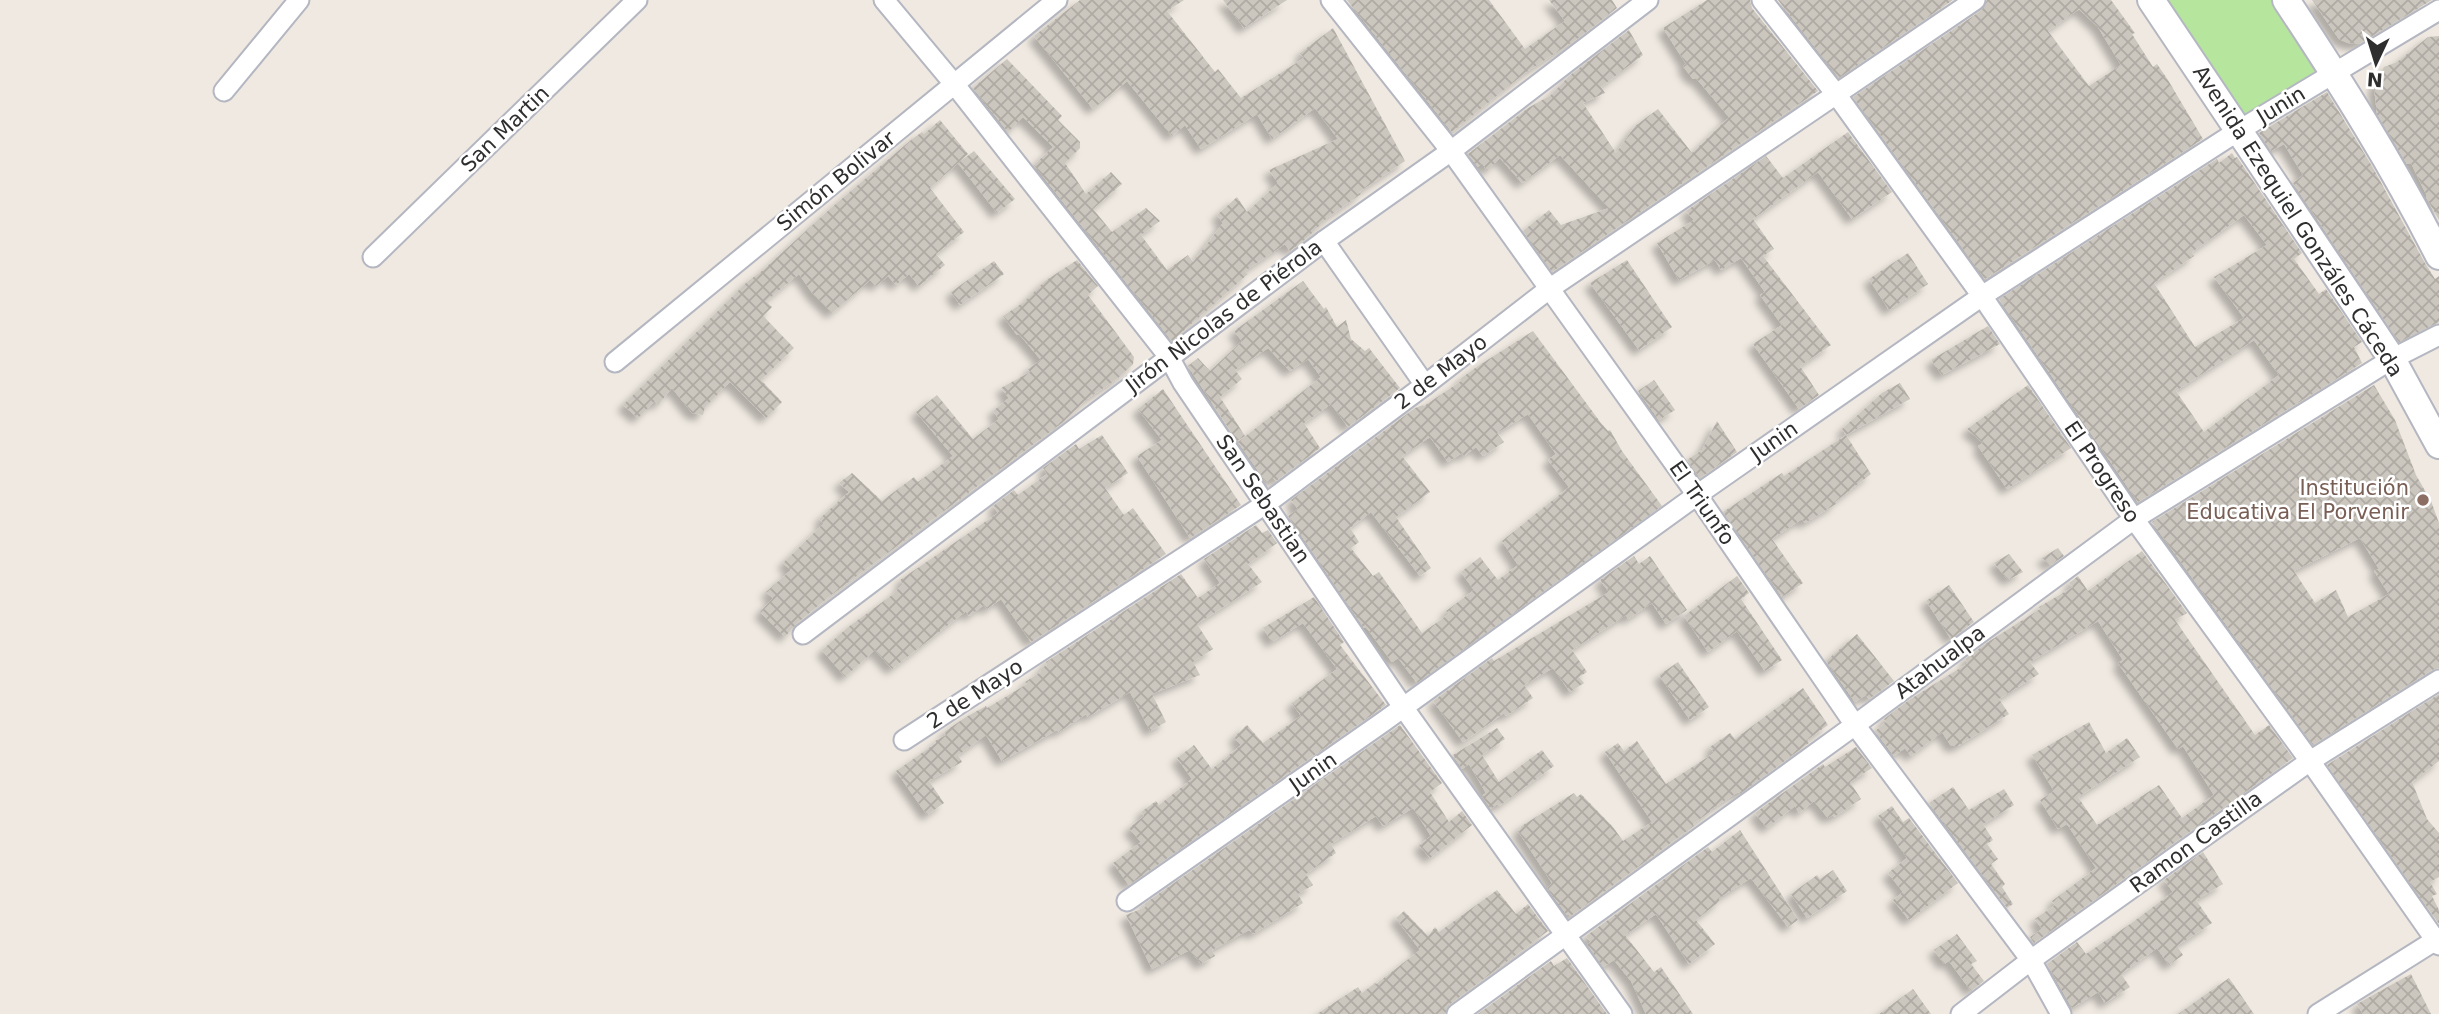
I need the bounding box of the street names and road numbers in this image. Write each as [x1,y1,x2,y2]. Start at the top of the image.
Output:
street label: Avenida Ezequiel Gonzáles Cáceda [2188,61,2408,381]
street label: San Martin [456,81,554,177]
street label: Junin [2251,81,2309,130]
street label: Simón Bolivar [772,126,900,236]
street label: Jirón Nicolas de Piérola [1120,235,1327,399]
street label: 2 de Mayo [1390,330,1492,414]
street label: Junin [1744,416,1802,467]
street label: El Progreso [2059,417,2145,527]
street label: San Sebastian [1211,430,1315,568]
street label: El Triunfo [1664,456,1740,550]
street label: Atahualpa [1890,620,1990,704]
street label: 2 de Mayo [923,654,1027,734]
street label: Junin [1283,747,1341,798]
street label: Ramon Castilla [2125,786,2267,898]

